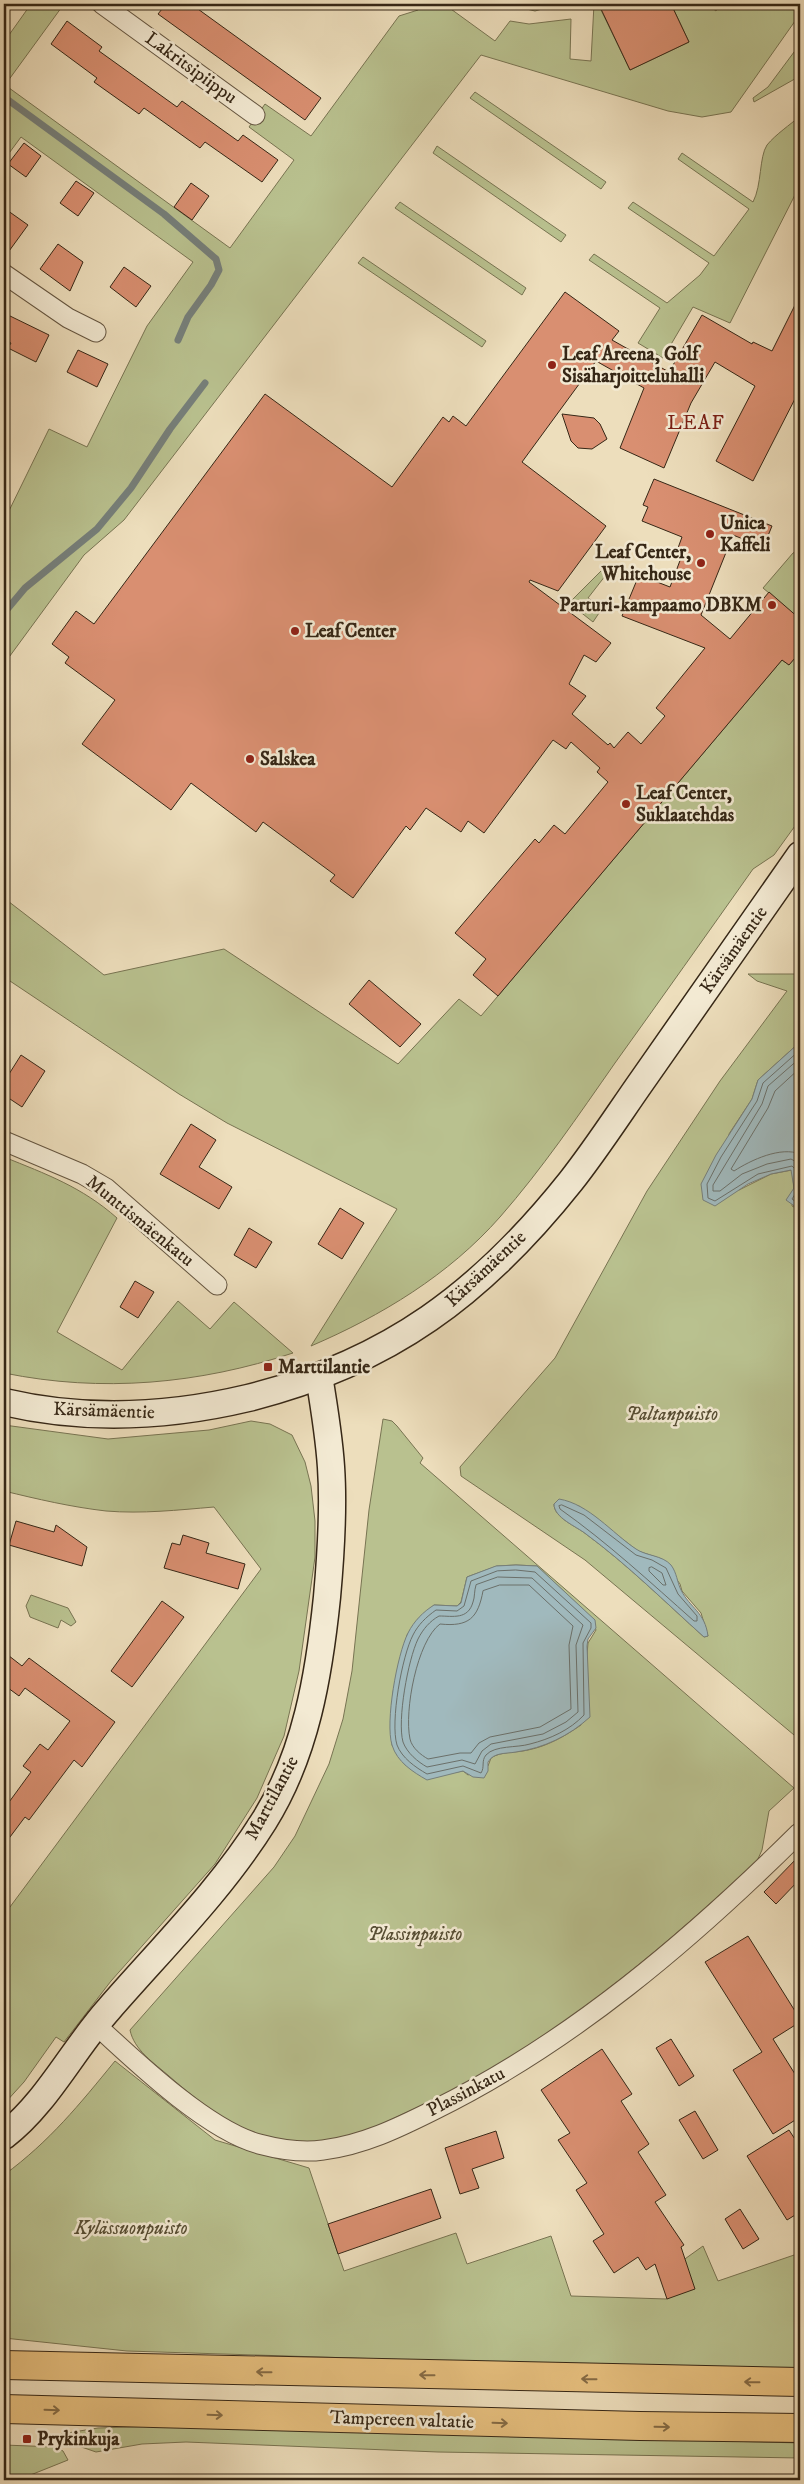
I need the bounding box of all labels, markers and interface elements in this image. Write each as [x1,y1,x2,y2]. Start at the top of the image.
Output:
street label: Lakritsipiippu [141,27,241,109]
place label: Leaf Areena, Golf Sisäharjoitteluhalli [562,343,704,389]
marker: Leaf Areena, Golf Sisäharjoitteluhalli [546,359,558,371]
district label: LEAF [667,411,725,436]
place label: Unica Kaffeli [720,512,771,557]
marker: Unica Kaffeli [704,528,716,540]
place label: Leaf Center, Whitehouse [595,541,691,586]
marker: Leaf Center, Whitehouse [695,557,707,569]
place label: Parturi-kampaamo DBKM [559,594,762,617]
marker: Parturi-kampaamo DBKM [766,599,778,611]
place label: Leaf Center [305,620,397,643]
marker: Leaf Center [289,625,301,637]
place label: Salskea [260,748,316,771]
marker: Salskea [244,753,256,765]
place label: Leaf Center, Suklaatehdas [636,782,735,827]
marker: Leaf Center, Suklaatehdas [620,798,632,810]
street label: Kärsämäentie [695,902,773,998]
street label: Munttismäenkatu [81,1170,199,1272]
street label: Kärsämäentie [441,1226,531,1312]
place label: Marttilantie [278,1356,370,1379]
marker: Marttilantie [262,1361,274,1373]
street label: Kärsämäentie [53,1398,155,1424]
park label: Paltanpuisto [626,1403,718,1427]
street label: Marttilantie [240,1752,304,1844]
park label: Plassinpuisto [368,1923,462,1947]
street label: Plassinkatu [423,2062,509,2122]
park label: Kylässuonpuisto [73,2217,188,2241]
one-way arrow [256,2367,272,2376]
one-way arrow [419,2370,435,2380]
one-way arrow [581,2374,597,2383]
one-way arrow [744,2377,760,2387]
one-way arrow [44,2405,60,2415]
street label: Tampereen valtatie [329,2406,475,2434]
one-way arrow [207,2410,223,2419]
one-way arrow [492,2418,508,2427]
one-way arrow [654,2422,670,2432]
place label: Prykinkuja [37,2428,120,2452]
marker: Prykinkuja [21,2433,33,2445]

